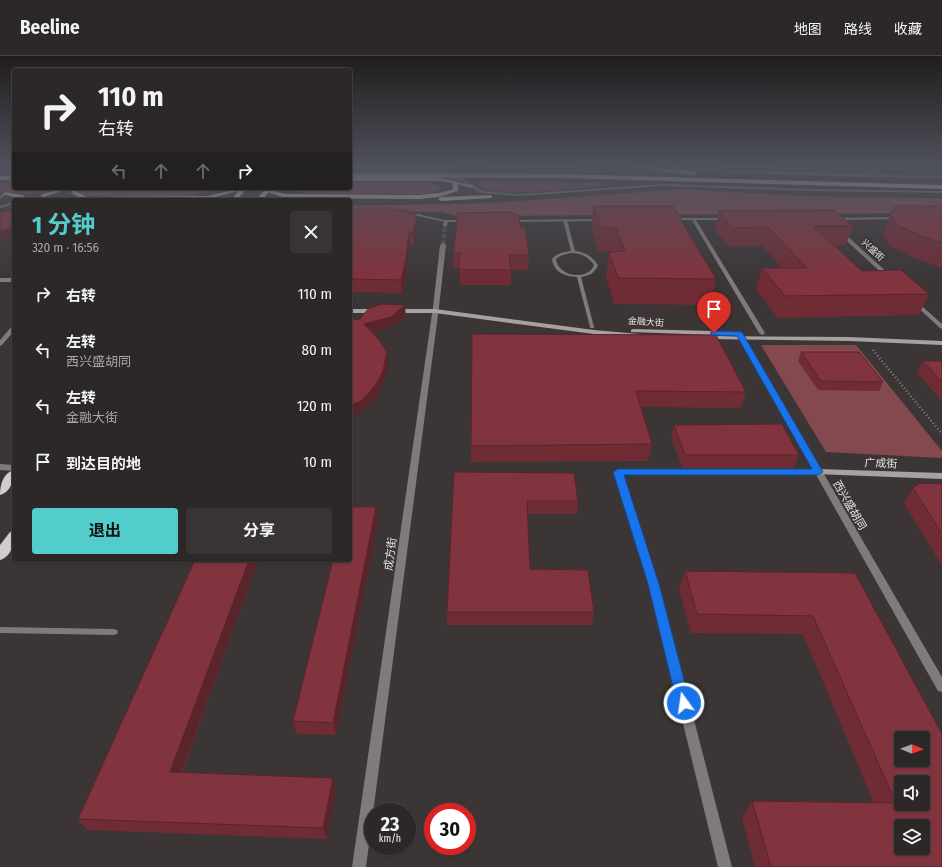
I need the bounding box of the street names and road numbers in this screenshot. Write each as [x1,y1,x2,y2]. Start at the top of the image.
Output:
street label: 兴盛街 [860,236,887,263]
street label: 金融大街 [628,316,664,328]
street label: 广成街 [864,456,898,471]
street label: 西兴盛胡同 [830,478,869,532]
street label: 成方街 [382,537,399,571]

